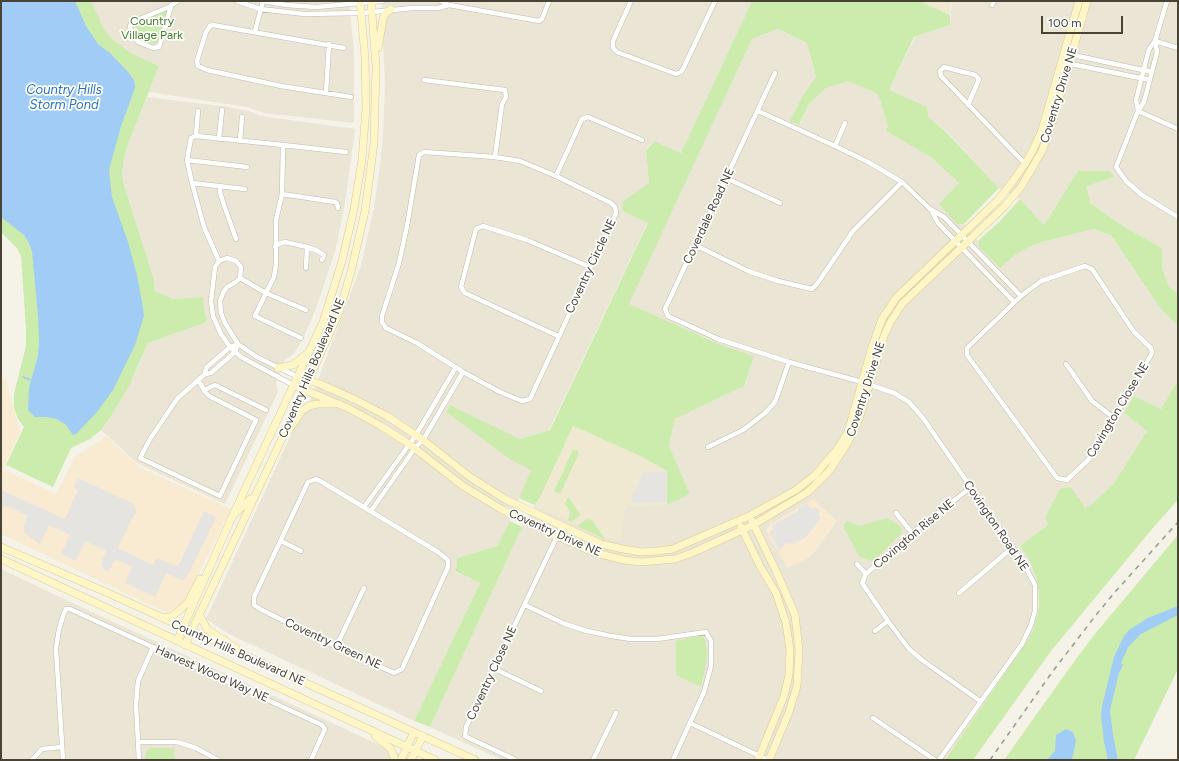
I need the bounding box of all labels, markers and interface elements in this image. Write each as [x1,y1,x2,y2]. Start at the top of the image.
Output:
scale bar [1043,8,1125,34]
park label: Country Village Park [121,14,183,42]
text: 100 m [1048,16,1082,30]
street label: Coventry Drive NE [1038,45,1080,145]
water label: Country Hills Storm Pond [26,82,102,113]
street label: Coverdale Road NE [680,166,738,266]
street label: Coventry Circle NE [563,216,619,316]
street label: Coventry Hills Boulevard NE [276,296,348,440]
street label: Coventry Drive NE [844,339,888,439]
street label: Covington Close NE [1084,360,1152,460]
street label: Covington Road NE [960,478,1032,574]
street label: Covington Rise NE [871,496,957,572]
street label: Coventry Drive NE [506,506,604,560]
street label: Coventry Green NE [282,615,384,673]
street label: Country Hills Boulevard NE [169,617,307,689]
street label: Coventry Close NE [464,624,520,722]
street label: Harvest Wood Way NE [153,642,271,706]

